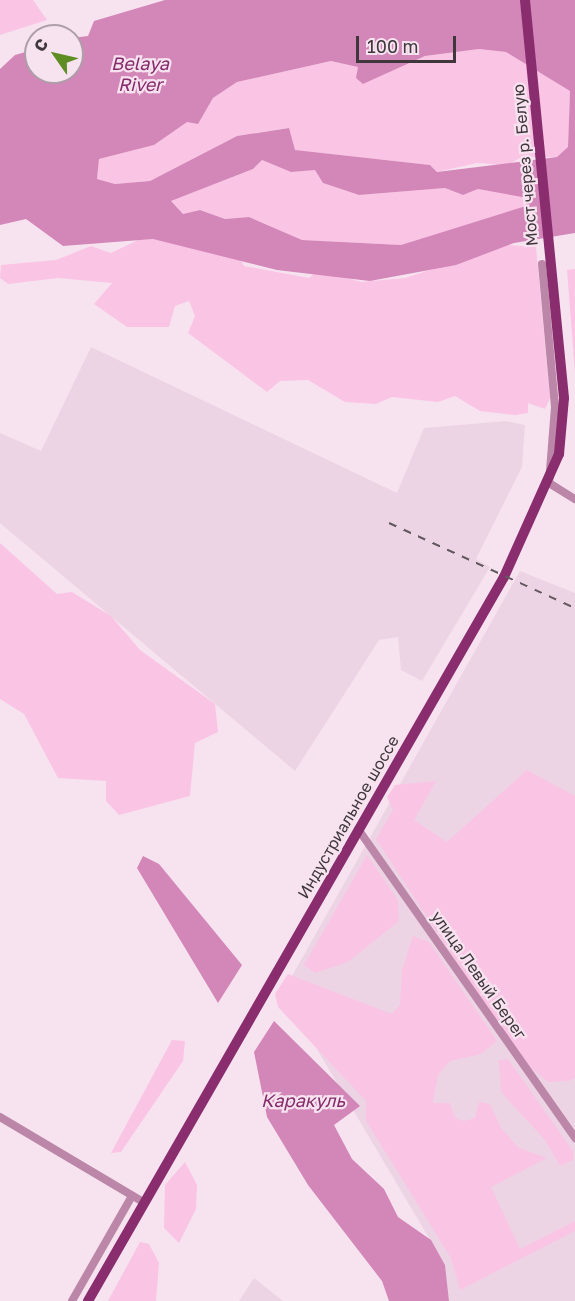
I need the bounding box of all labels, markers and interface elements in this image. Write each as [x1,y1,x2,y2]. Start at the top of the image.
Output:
north arrow [24,24,84,84]
scale bar [359,24,460,62]
text: С [29,35,52,55]
text: 100 m [367,35,418,57]
water label: Belaya River [111,53,169,96]
street label: Мост через р. Белую [508,83,542,247]
street label: Индустриальное шоссе [293,732,403,902]
street label: улица Левый Берег [427,907,531,1043]
water label: Каракуль [261,1089,345,1111]

